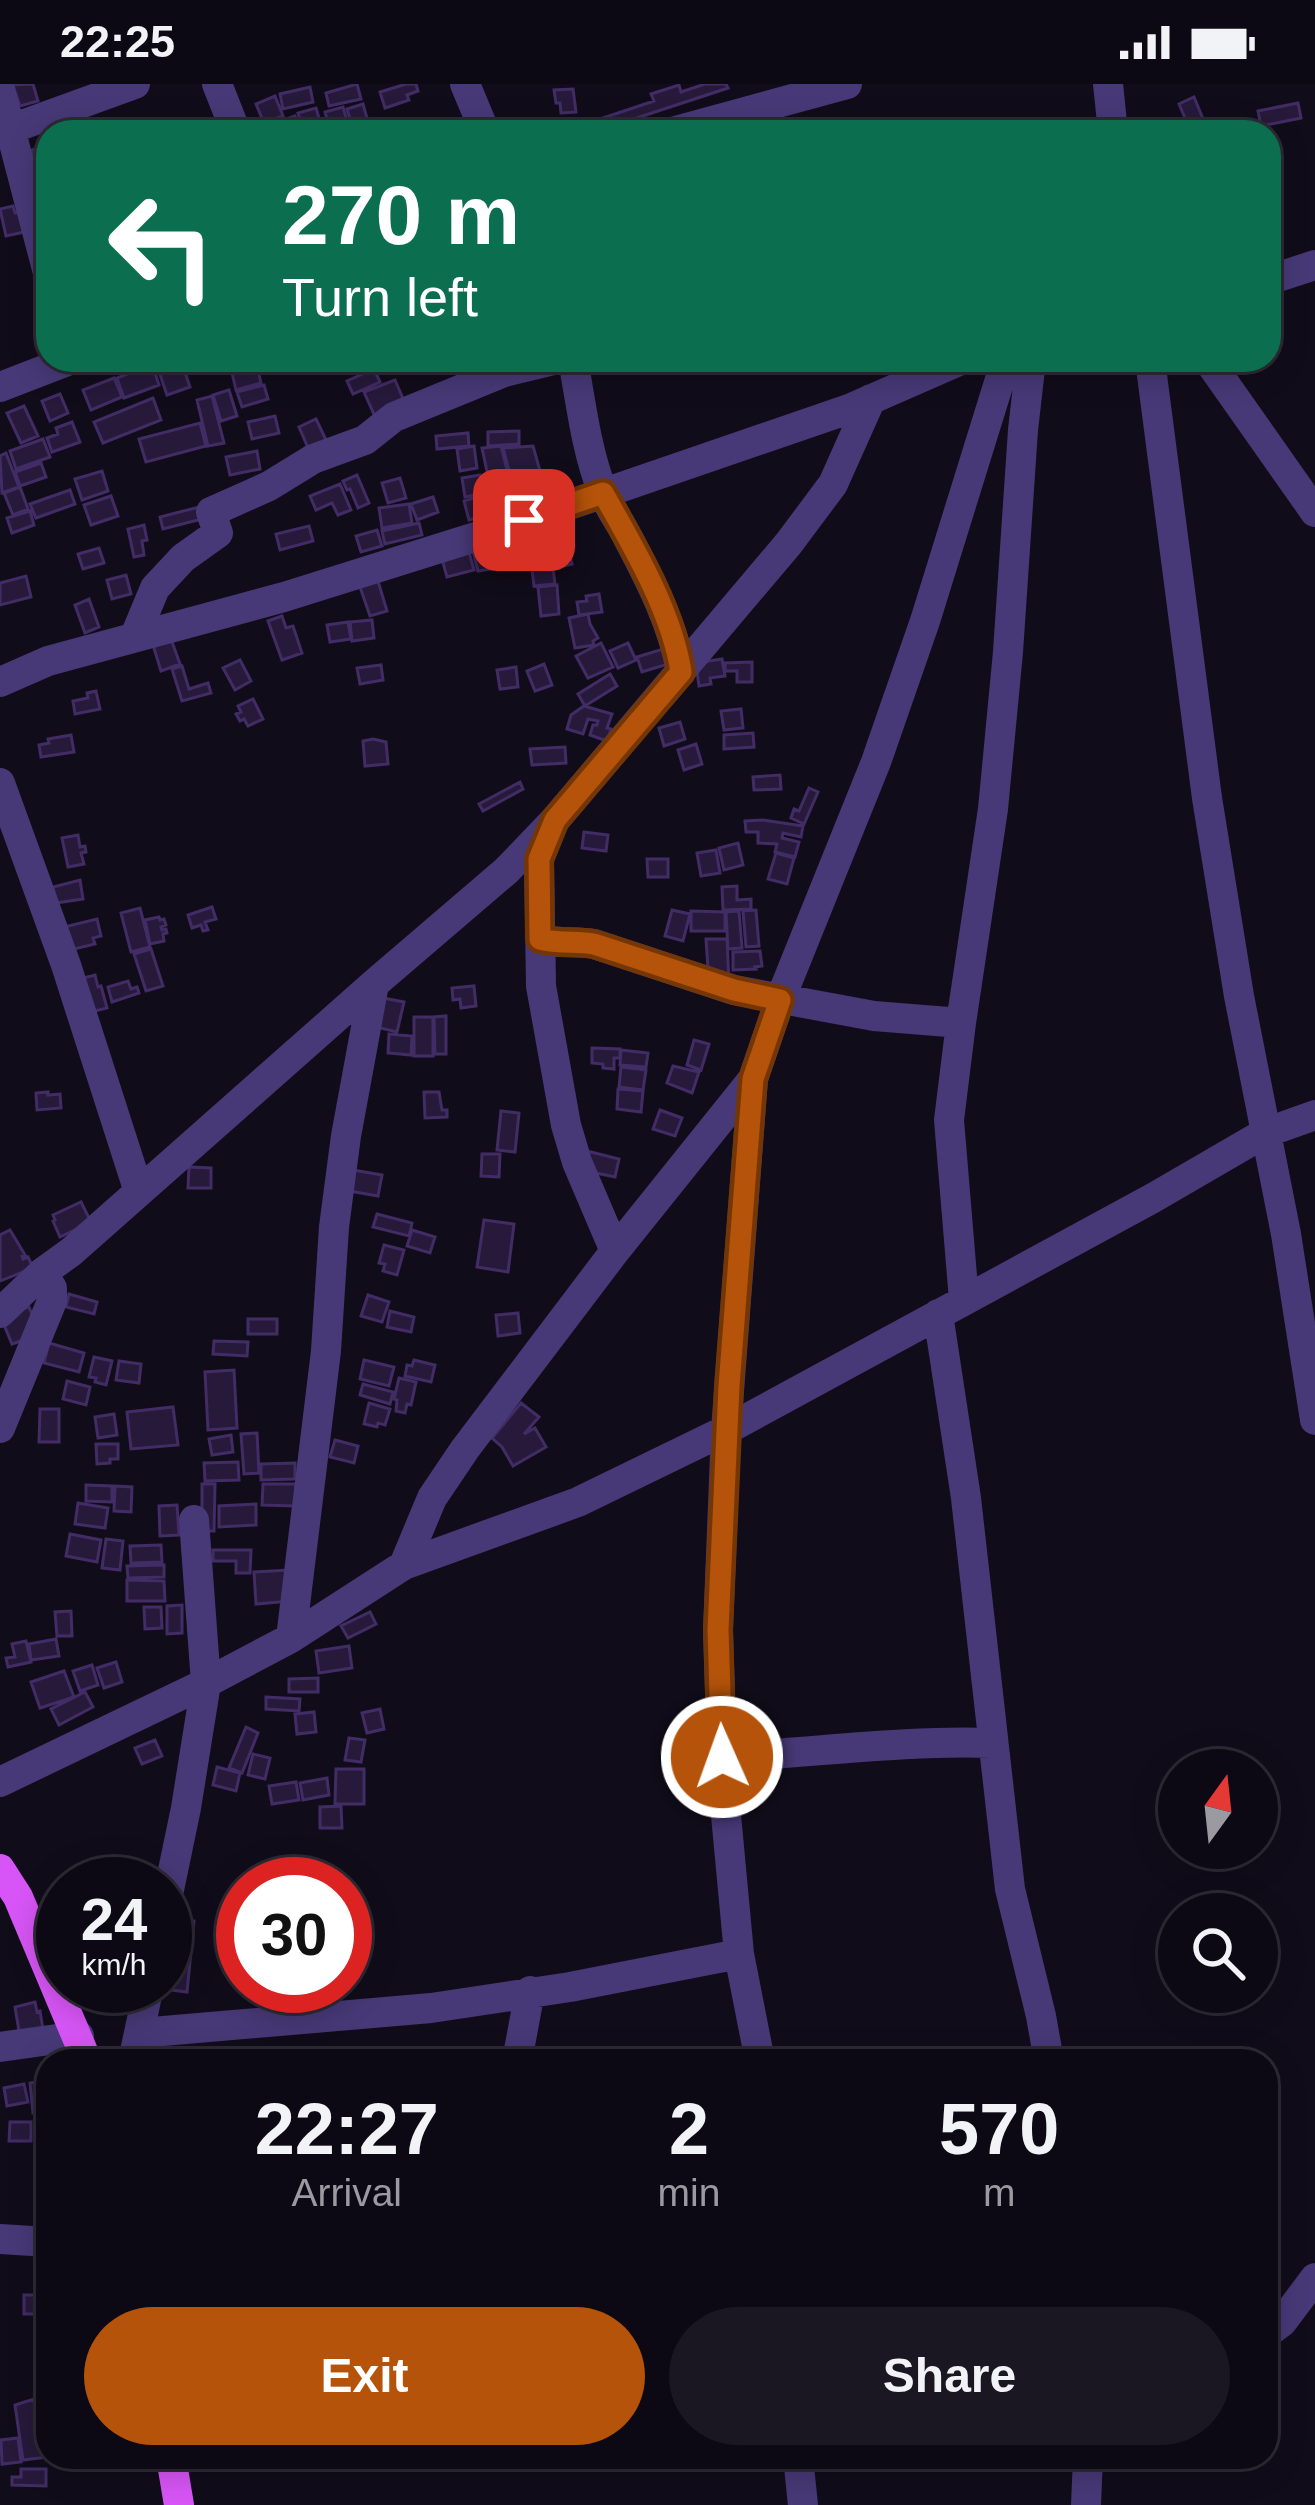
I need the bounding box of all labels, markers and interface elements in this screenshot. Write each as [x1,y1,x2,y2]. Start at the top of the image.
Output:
text: 22:25 [60,16,175,67]
icon: left [84,168,240,324]
text: 270 m [282,168,520,262]
text: Turn left [282,267,478,327]
pin [473,469,575,571]
icon: arrive [491,487,557,553]
position arrow [659,1694,785,1820]
north arrow [1158,1749,1278,1869]
map controls [1158,1749,1278,2013]
speed limit sign: 30 [216,1857,372,2013]
text: 24 [81,1886,147,1953]
button: search [1158,1893,1278,2013]
text: km/h [81,1948,147,1981]
text: 22:27 [255,2089,439,2169]
text: 2 [669,2089,709,2169]
text: 570 [939,2089,1059,2169]
text: Arrival [292,2171,402,2214]
text: min [658,2171,720,2214]
text: m [983,2171,1015,2214]
button: Exit [84,2307,645,2445]
button: Share [669,2307,1230,2445]

